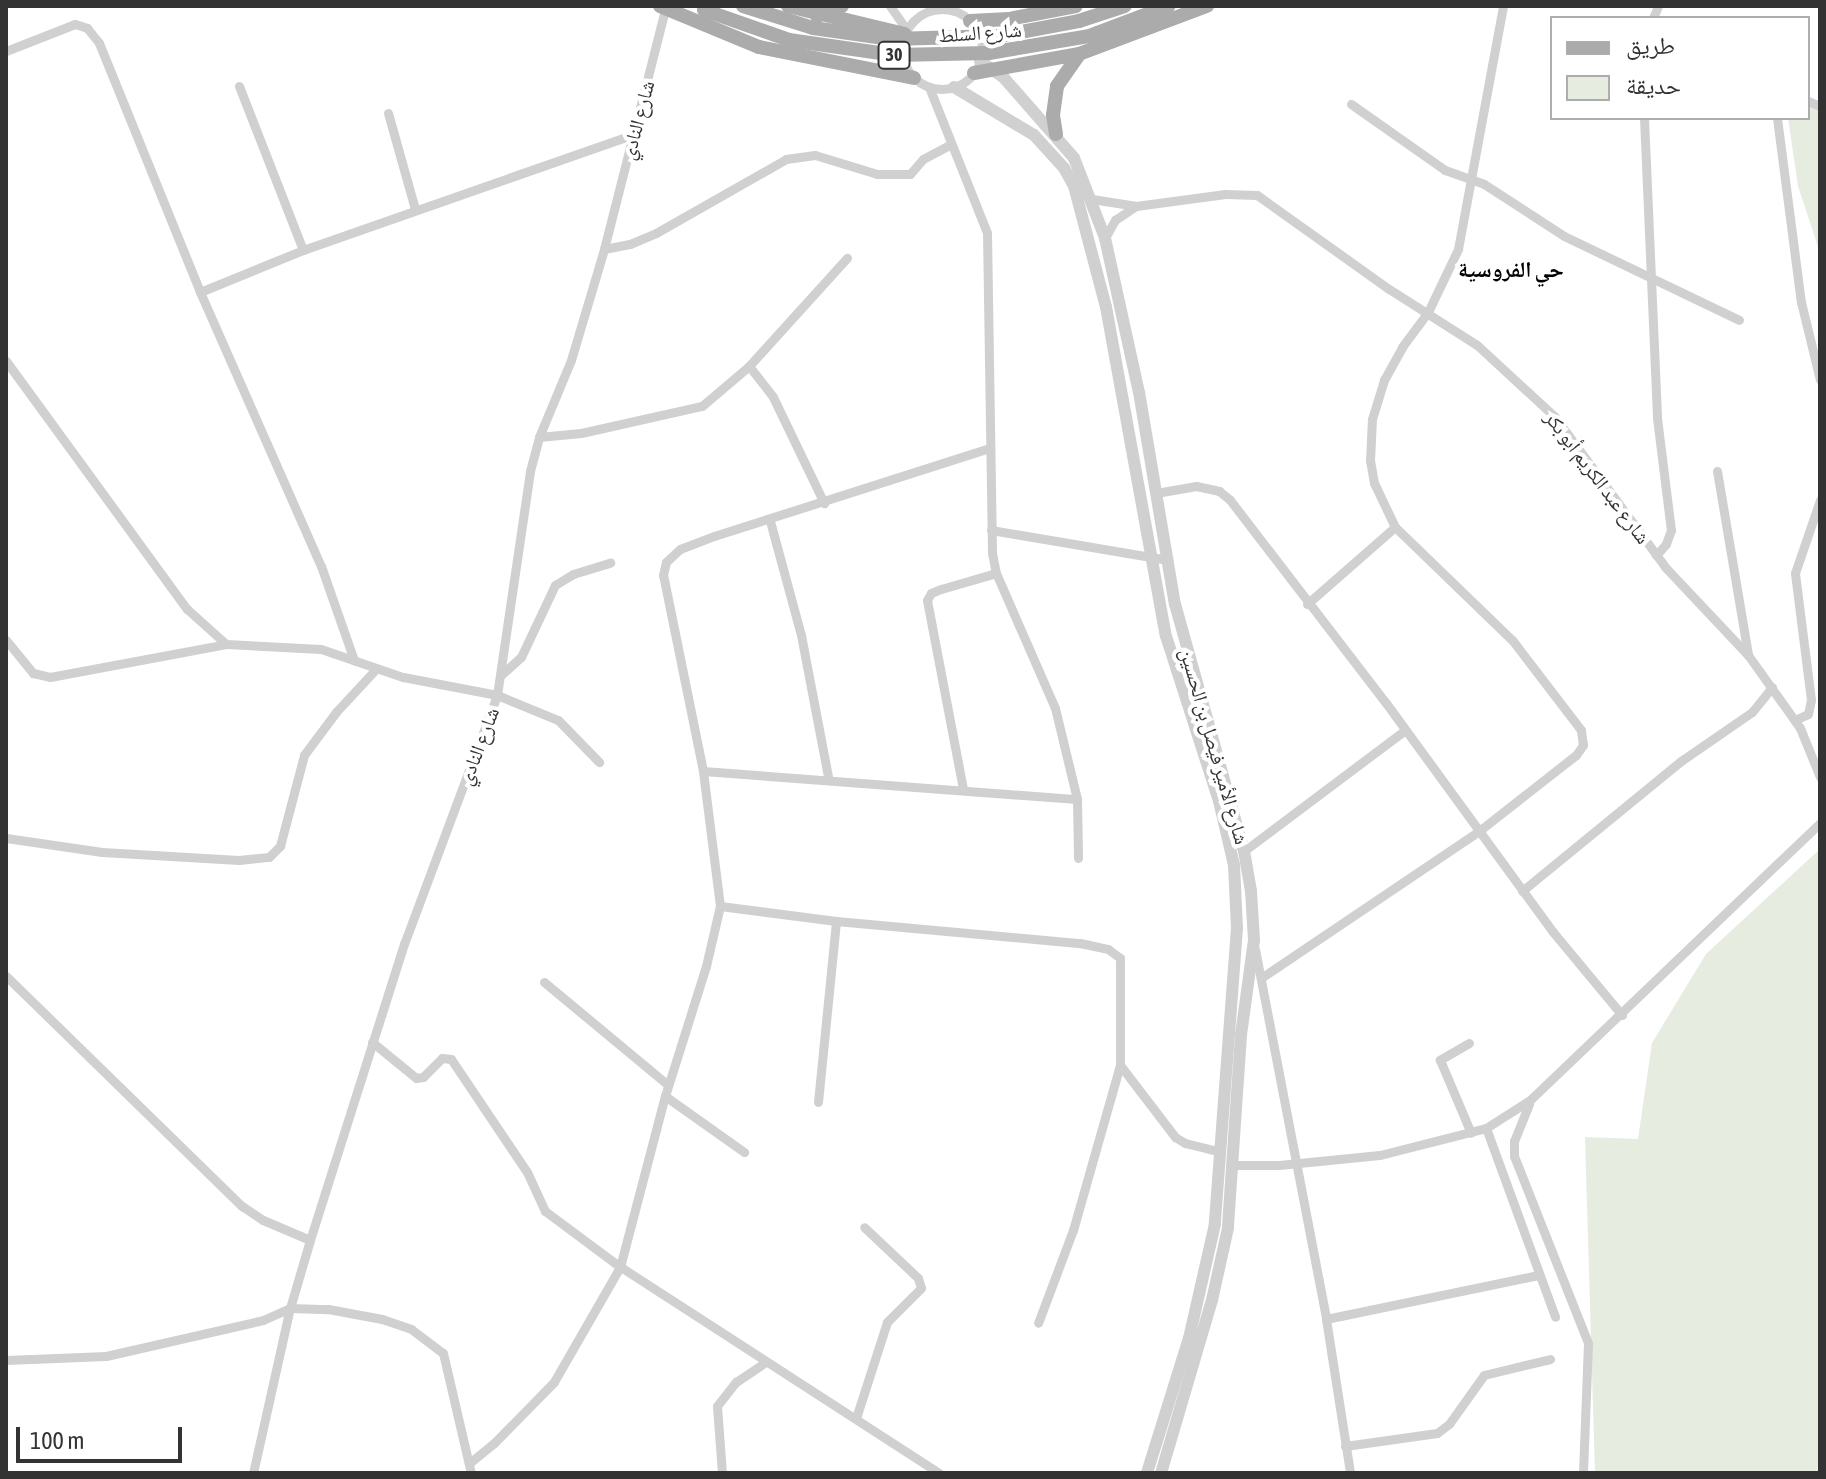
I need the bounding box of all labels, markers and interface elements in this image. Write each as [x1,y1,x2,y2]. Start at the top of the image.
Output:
legend [1550,16,1810,120]
street label: شارع السلط [938,17,1022,47]
text: طريق [1626,32,1675,59]
road number: 30 [876,41,912,69]
text: حديقة [1626,72,1681,99]
street label: شارع النادي [615,78,659,162]
district label: حي الفروسية [1458,257,1564,283]
street label: شارع عبد الكريم أبو بكر [1540,406,1656,548]
street label: شارع الأمير فيصل بن الحسين [1175,645,1255,847]
street label: شارع النادي [452,704,504,788]
scale bar [20,1411,186,1461]
text: 100 m [30,1427,84,1454]

